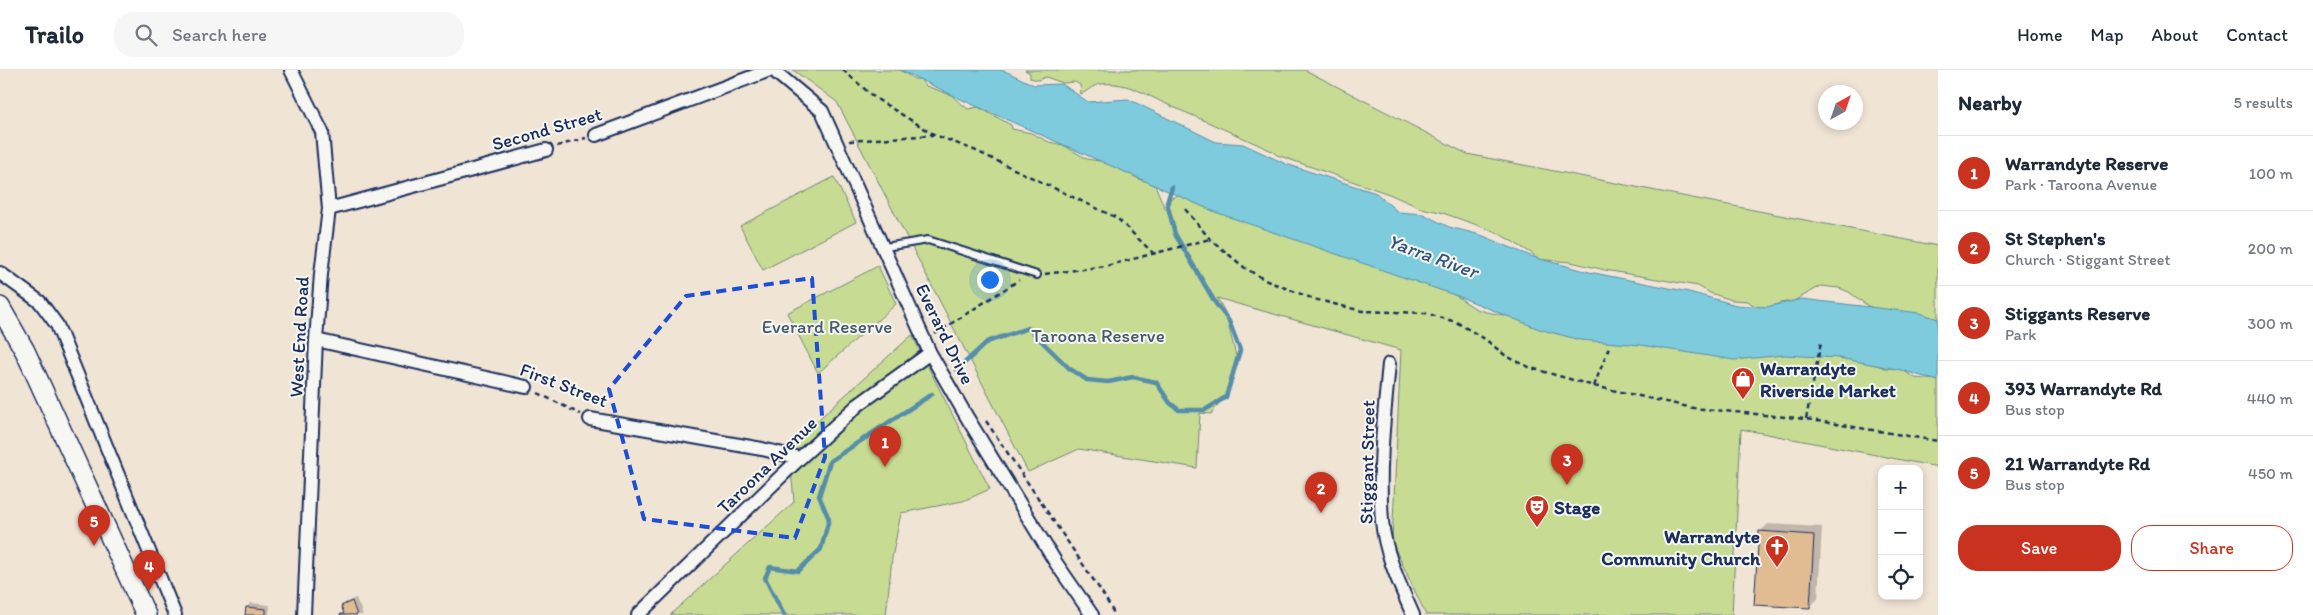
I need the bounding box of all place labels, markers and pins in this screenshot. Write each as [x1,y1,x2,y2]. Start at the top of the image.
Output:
place label: Warrandyte Riverside Market [1760,357,1896,402]
shop icon: Warrandyte Riverside Market [1730,366,1756,400]
pin: 1 [869,426,901,467]
pin: 3 [1551,444,1583,485]
pin: 2 [1305,472,1337,513]
theatre icon: Stage [1524,494,1550,528]
place label: Stage [1554,496,1600,519]
pin: 5 [78,505,110,546]
place label: Warrandyte Community Church [1601,525,1761,570]
church icon: Warrandyte Community Church [1764,534,1790,568]
pin: 4 [133,550,165,591]

